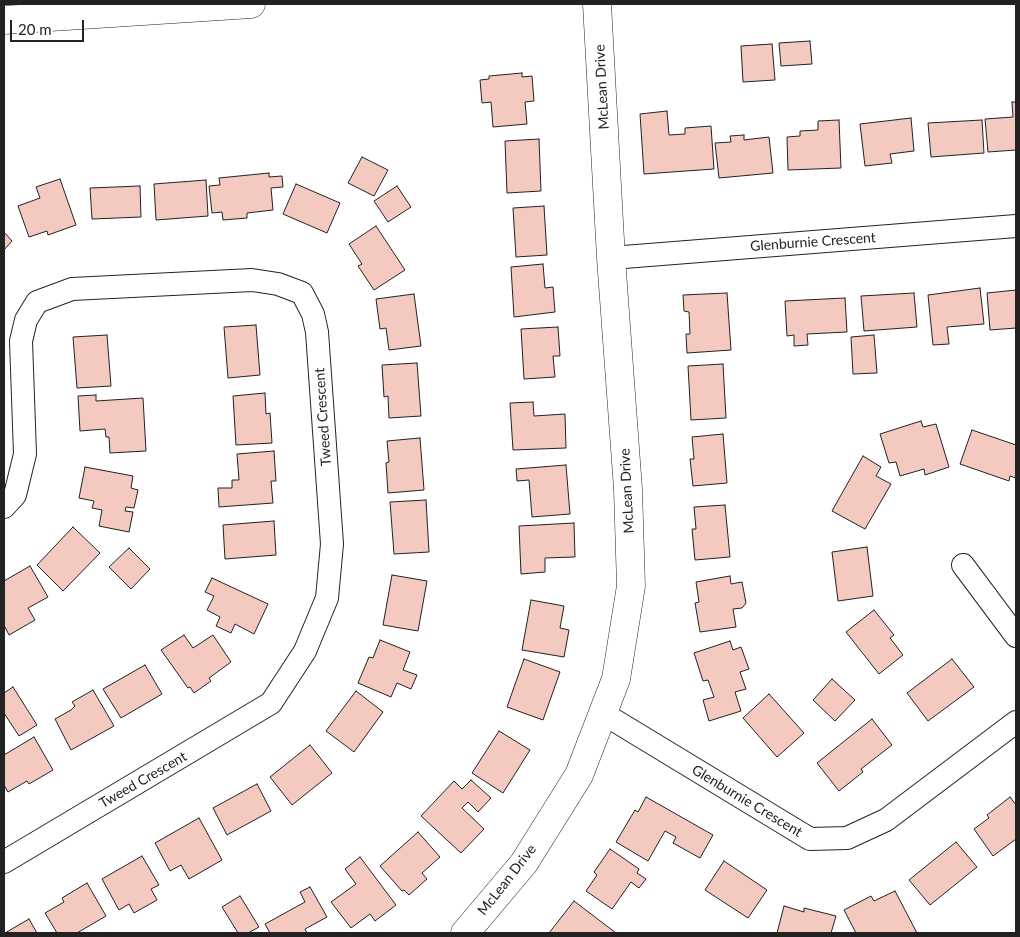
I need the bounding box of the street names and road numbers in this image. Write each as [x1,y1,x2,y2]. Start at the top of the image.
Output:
street label: McLean Drive [591,44,613,130]
street label: Glenburnie Crescent [750,229,876,255]
street label: Tweed Crescent [311,367,335,467]
street label: McLean Drive [616,448,638,534]
street label: Tweed Crescent [96,748,190,812]
street label: Glenburnie Crescent [689,761,805,841]
street label: McLean Drive [474,841,540,919]

